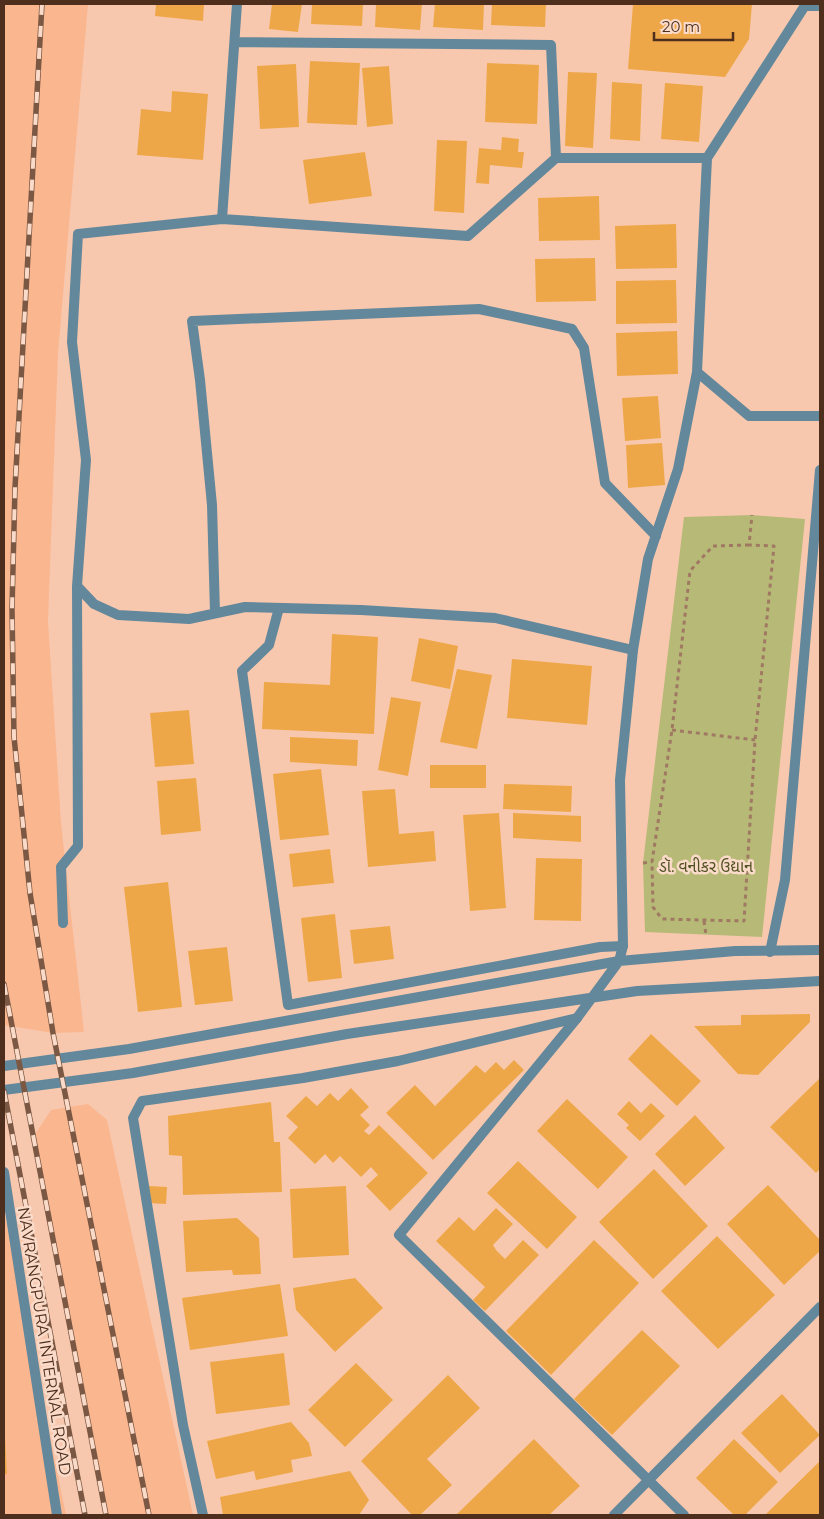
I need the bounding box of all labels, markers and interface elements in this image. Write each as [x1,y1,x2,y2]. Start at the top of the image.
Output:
scale bar [654,10,733,42]
text: 20 m [662,17,700,36]
park label: ડૉ. વનીકર ઉદ્યાન [659,857,753,876]
street label: NAVRANGPURA INTERNAL ROAD [14,1206,75,1477]

